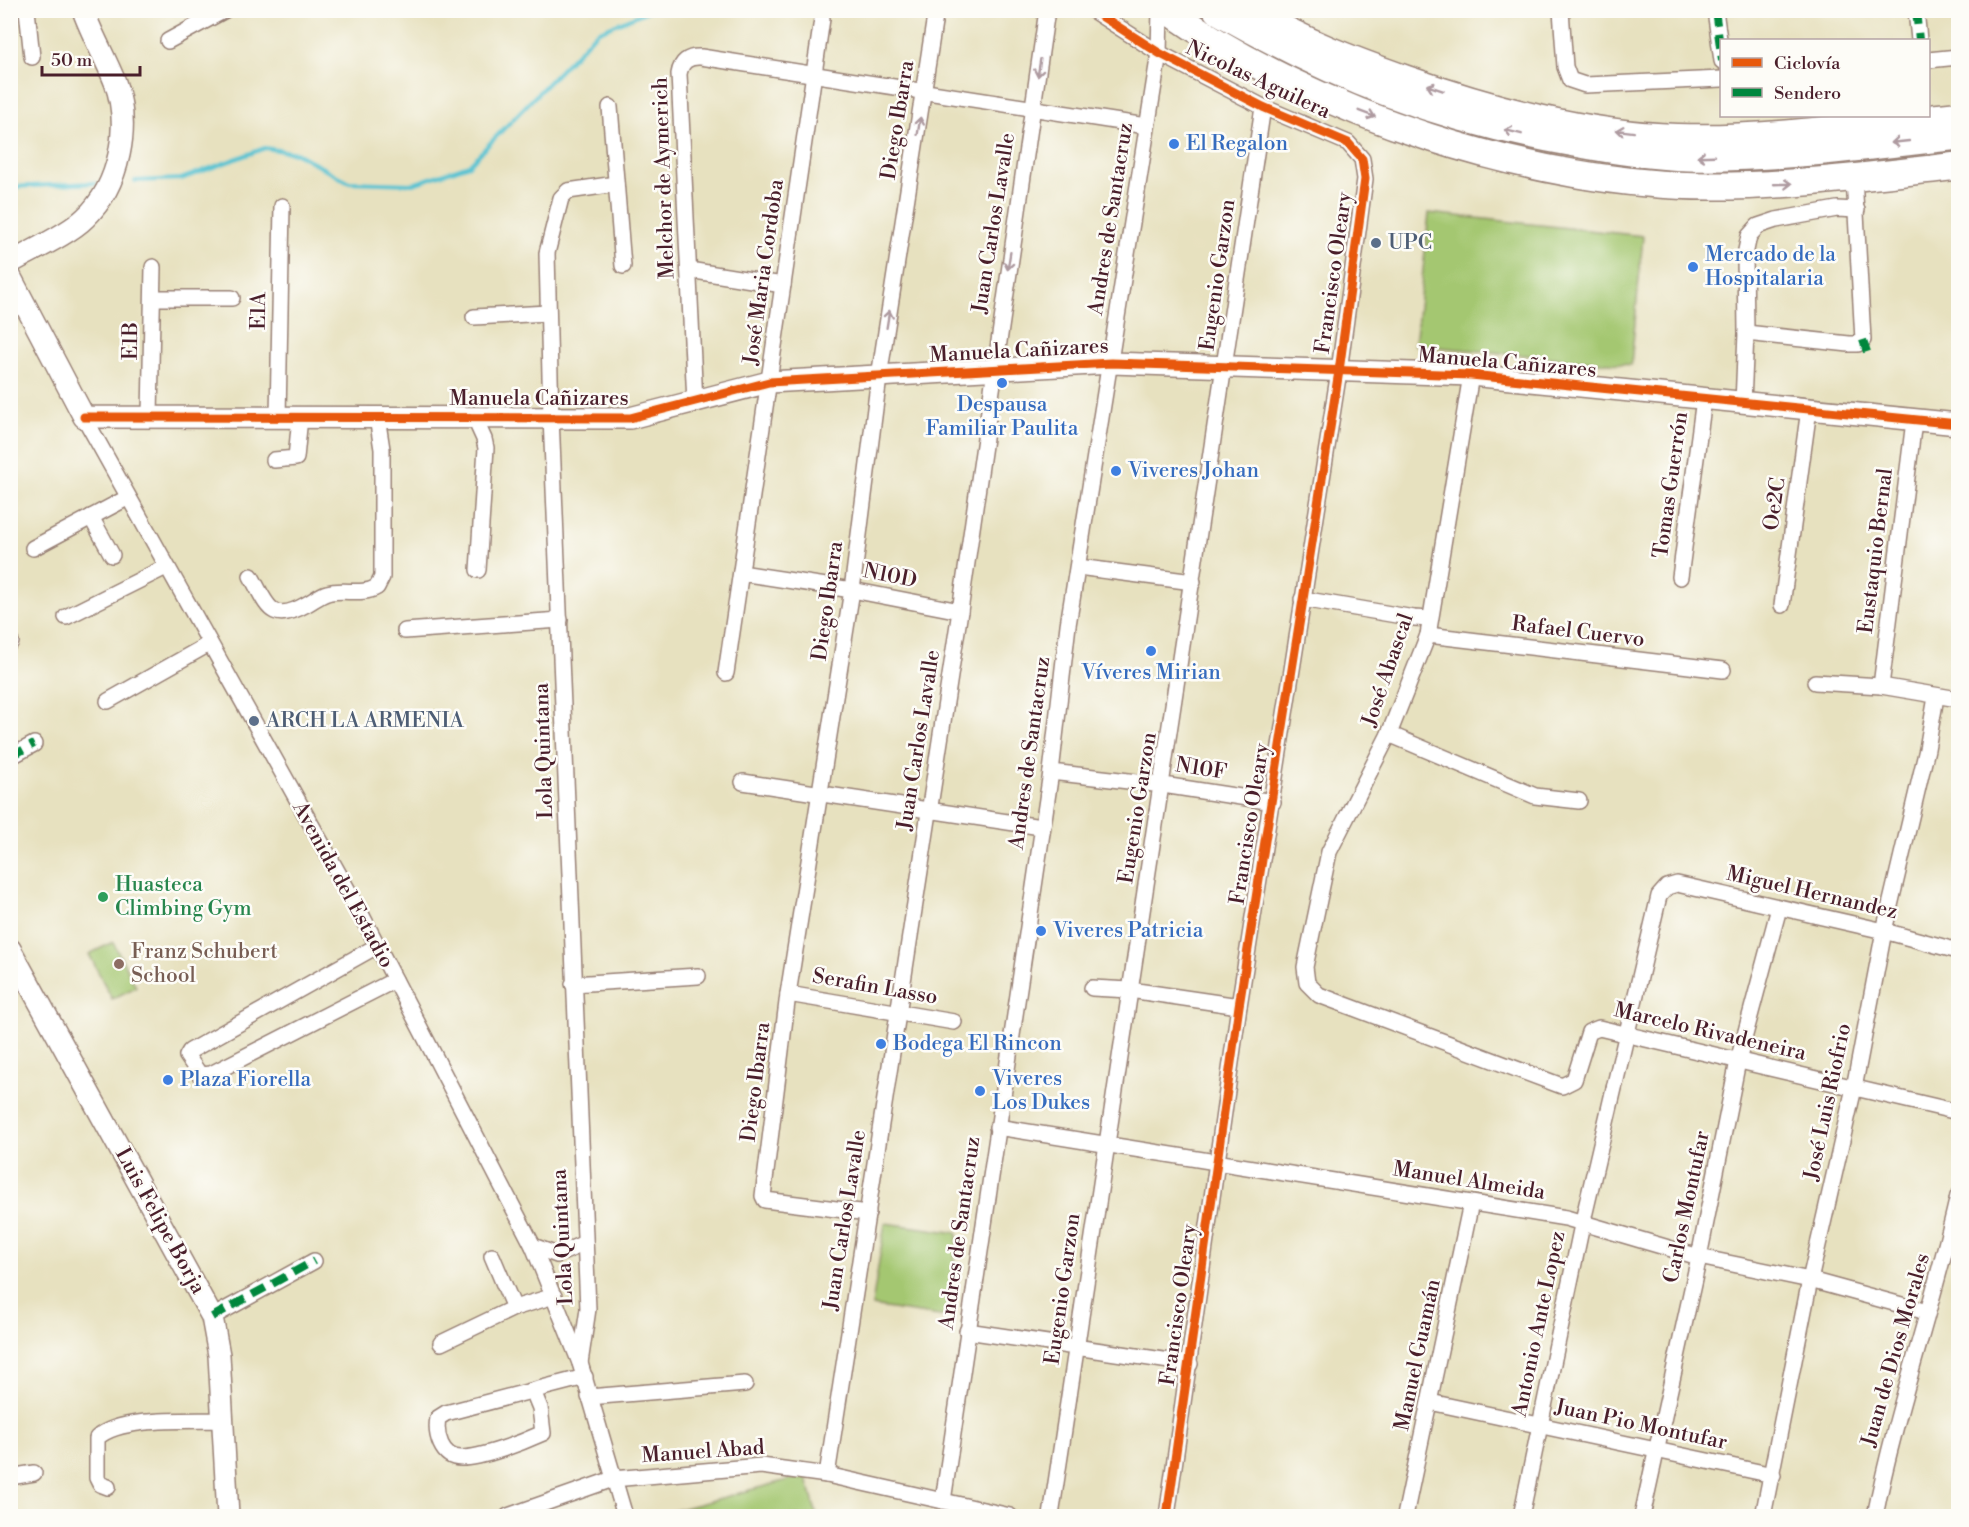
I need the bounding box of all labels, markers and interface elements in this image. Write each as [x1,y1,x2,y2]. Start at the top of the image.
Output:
street label: Nicolas Aguilera [1182,35,1335,125]
scale bar [42,39,140,77]
legend [1720,39,1930,117]
text: 50 m [51,49,93,72]
text: Ciclovía [1774,52,1841,75]
street label: Diego Ibarra [876,58,920,182]
one-way arrow [1033,58,1044,78]
street label: Melchor de Aymerich [647,76,681,280]
one-way arrow [1426,82,1445,93]
text: Sendero [1774,82,1841,105]
one-way arrow [1357,109,1376,120]
one-way arrow [913,117,924,137]
street label: Andres de Santacruz [1083,121,1139,318]
one-way arrow [1616,125,1635,136]
one-way arrow [1504,126,1523,137]
street label: Juan Carlos Lavalle [967,131,1021,316]
place label: El Regalon [1186,131,1289,157]
marker: El Regalon [1167,137,1181,151]
one-way arrow [1891,137,1911,148]
one-way arrow [1696,151,1716,162]
street label: José Maria Cordoba [738,177,790,367]
one-way arrow [1773,178,1793,189]
street label: Francisco Oleary [1310,190,1358,356]
street label: Eugenio Garzon [1194,197,1242,352]
place label: UPC [1388,230,1432,256]
marker: UPC [1369,236,1383,250]
place label: Mercado de la Hospitalaria [1705,242,1836,292]
one-way arrow [1004,251,1015,271]
marker: Mercado de la Hospitalaria [1686,260,1700,274]
street label: E1A [246,291,272,330]
one-way arrow [883,309,894,329]
street label: E1B [118,322,144,360]
street label: Manuela Cañizares [929,333,1109,369]
street label: Manuela Cañizares [1417,342,1597,384]
marker: Despausa Familiar Paulita [995,376,1009,390]
street label: Manuela Cañizares [449,386,629,412]
place label: Despausa Familiar Paulita [926,392,1079,442]
street label: Tomas Guerrón [1648,409,1694,560]
place label: Viveres Johan [1127,458,1259,484]
marker: Viveres Johan [1109,464,1123,478]
street label: Eustaquio Bernal [1853,467,1899,635]
street label: Oe2C [1758,476,1792,532]
street label: Diego Ibarra [807,539,849,662]
street label: N10D [861,558,919,594]
street label: José Abascal [1356,610,1420,731]
street label: Rafael Cuervo [1510,611,1646,653]
marker: Víveres Mirian [1144,644,1158,658]
street label: Juan Carlos Lavalle [892,648,946,833]
street label: Andres de Santacruz [1003,655,1056,852]
place label: Víveres Mirian [1080,660,1221,686]
street label: Lola Quintana [529,682,559,820]
place label: ARCH LA ARMENIA [265,708,464,734]
marker: ARCH LA ARMENIA [247,714,261,728]
street label: Eugenio Garzon [1113,730,1163,886]
street label: Francisco Oleary [1224,741,1276,907]
street label: N10F [1173,752,1229,786]
street label: Avenida del Estadio [286,796,400,973]
street label: Miguel Hernandez [1724,861,1900,925]
place label: Huasteca Climbing Gym [115,872,252,922]
marker: Huasteca Climbing Gym [96,890,110,904]
place label: Viveres Patricia [1052,918,1204,944]
marker: Viveres Patricia [1034,924,1048,938]
place label: Franz Schubert School [131,939,278,989]
marker: Franz Schubert School [112,957,126,971]
street label: Serafin Lasso [810,963,940,1011]
street label: Marcelo Rivadeneira [1611,997,1809,1067]
street label: Diego Ibarra [736,1020,776,1143]
street label: José Luis Riofrio [1798,1021,1857,1184]
place label: Bodega El Rincon [892,1031,1062,1057]
marker: Bodega El Rincon [874,1037,888,1051]
place label: Viveres Los Dukes [991,1066,1090,1116]
place label: Plaza Fiorella [180,1067,311,1093]
marker: Plaza Fiorella [161,1073,175,1087]
marker: Viveres Los Dukes [973,1084,987,1098]
street label: Juan Carlos Lavalle [818,1128,872,1313]
street label: Carlos Montufar [1658,1129,1716,1285]
street label: Andres de Santacruz [933,1135,986,1332]
street label: Luis Felipe Borja [109,1143,211,1299]
street label: Manuel Almeida [1391,1156,1547,1206]
street label: Lola Quintana [546,1168,580,1306]
street label: Eugenio Garzon [1039,1211,1087,1366]
street label: Francisco Oleary [1155,1222,1203,1388]
street label: Antonio Ante Lopez [1506,1229,1571,1420]
street label: Juan de Dios Morales [1856,1250,1936,1451]
street label: Manuel Guamán [1389,1276,1447,1433]
street label: Juan Pio Montufar [1552,1394,1730,1456]
street label: Manuel Abad [641,1435,766,1469]

